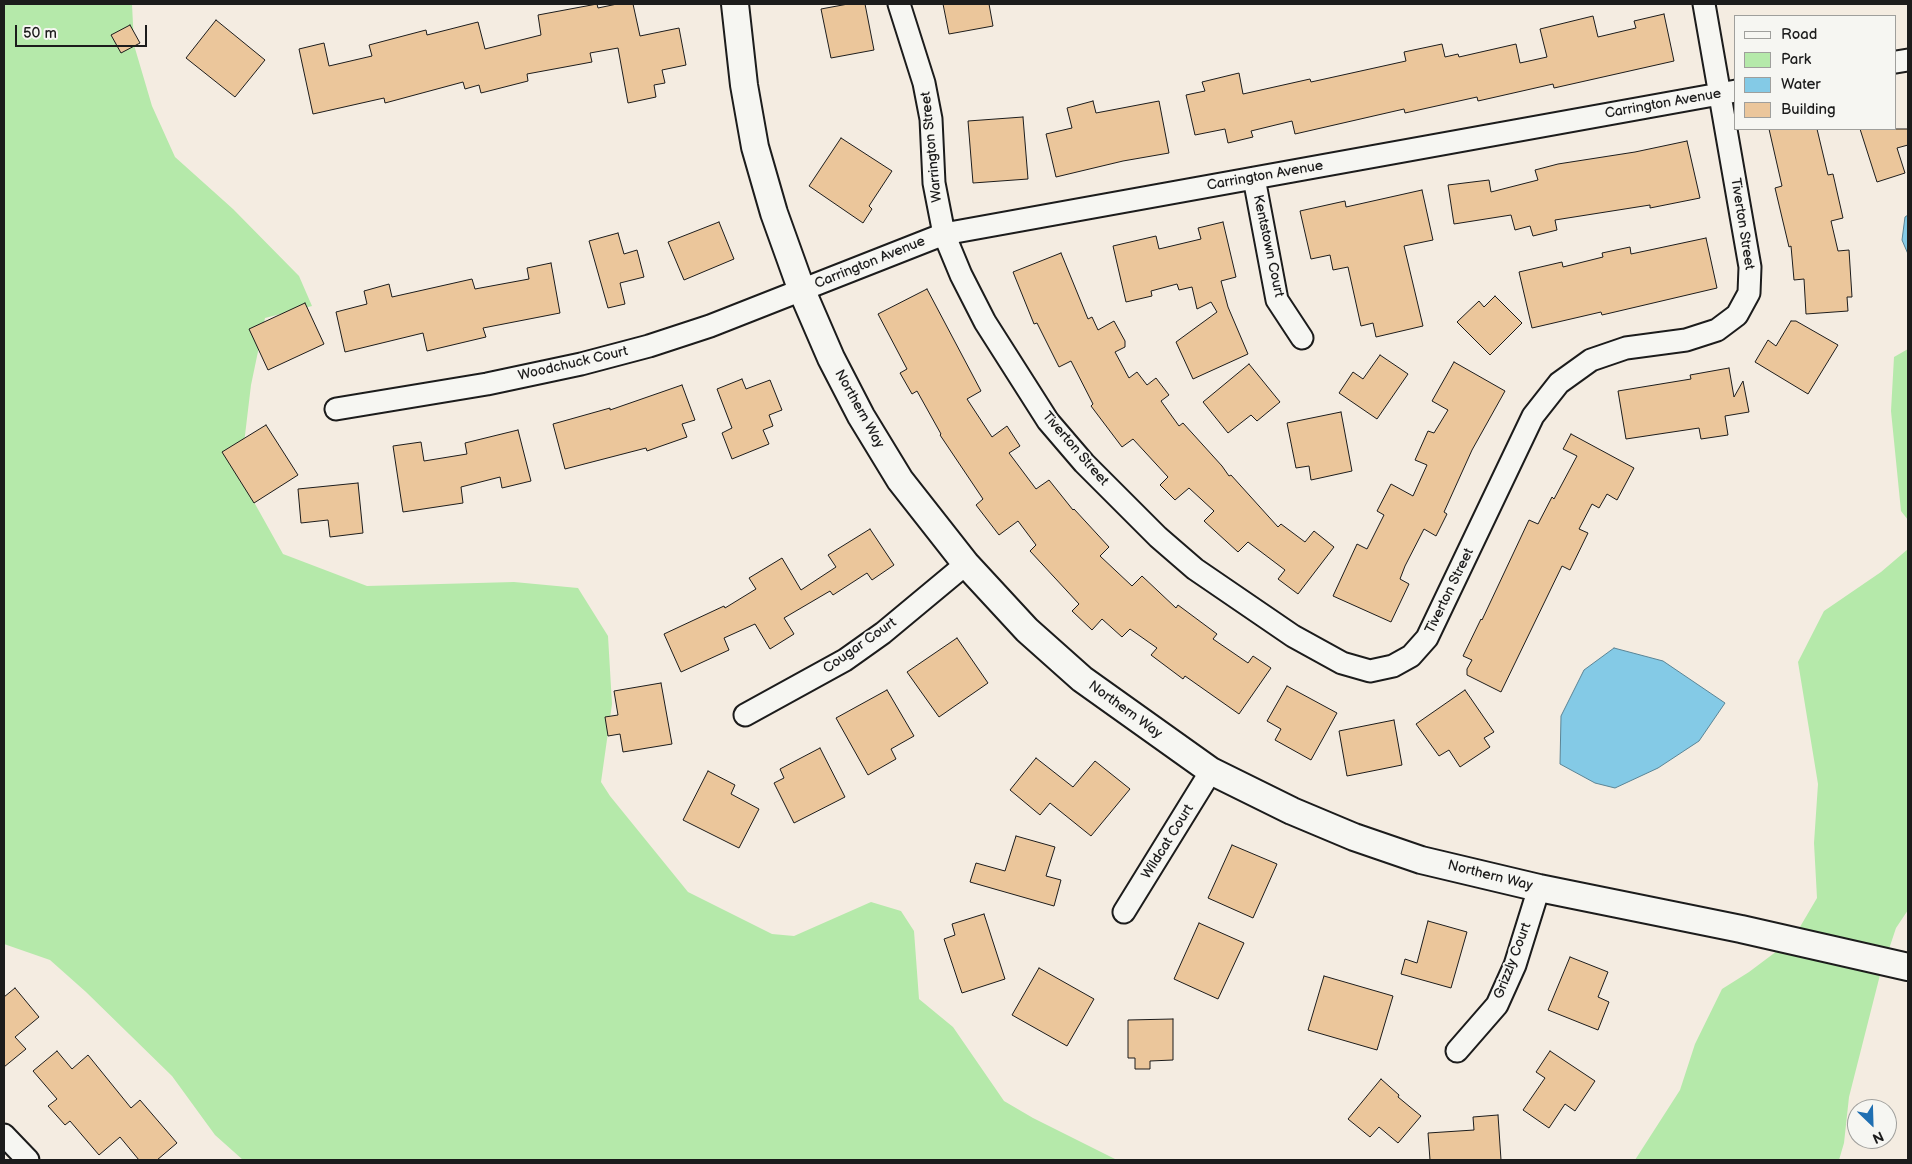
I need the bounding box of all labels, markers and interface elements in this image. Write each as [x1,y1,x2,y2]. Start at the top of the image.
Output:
scale bar [18,15,150,47]
legend [1734,15,1897,130]
text: 50 m [23,24,57,43]
text: Road [1781,25,1817,44]
text: Park [1781,50,1811,69]
text: Water [1781,75,1821,94]
street label: Carrington Avenue [1604,86,1722,122]
street label: Warrington Street [918,91,946,203]
text: Building [1781,100,1836,119]
street label: Carrington Avenue [1206,158,1324,194]
street label: Tiverton Street [1726,177,1758,271]
street label: Kentstown Court [1249,193,1287,299]
street label: Carrington Avenue [812,233,928,293]
street label: Woodchuck Court [517,343,629,385]
street label: Northern Way [831,367,887,451]
street label: Tiverton Street [1038,409,1112,489]
street label: Tiverton Street [1422,546,1478,636]
street label: Cougar Court [820,615,900,677]
street label: Northern Way [1085,678,1165,742]
street label: Wildcat Court [1138,802,1198,882]
street label: Northern Way [1446,857,1534,895]
street label: Grizzly Court [1491,920,1535,1002]
north arrow [1847,1099,1897,1149]
text: N [1870,1127,1886,1147]

